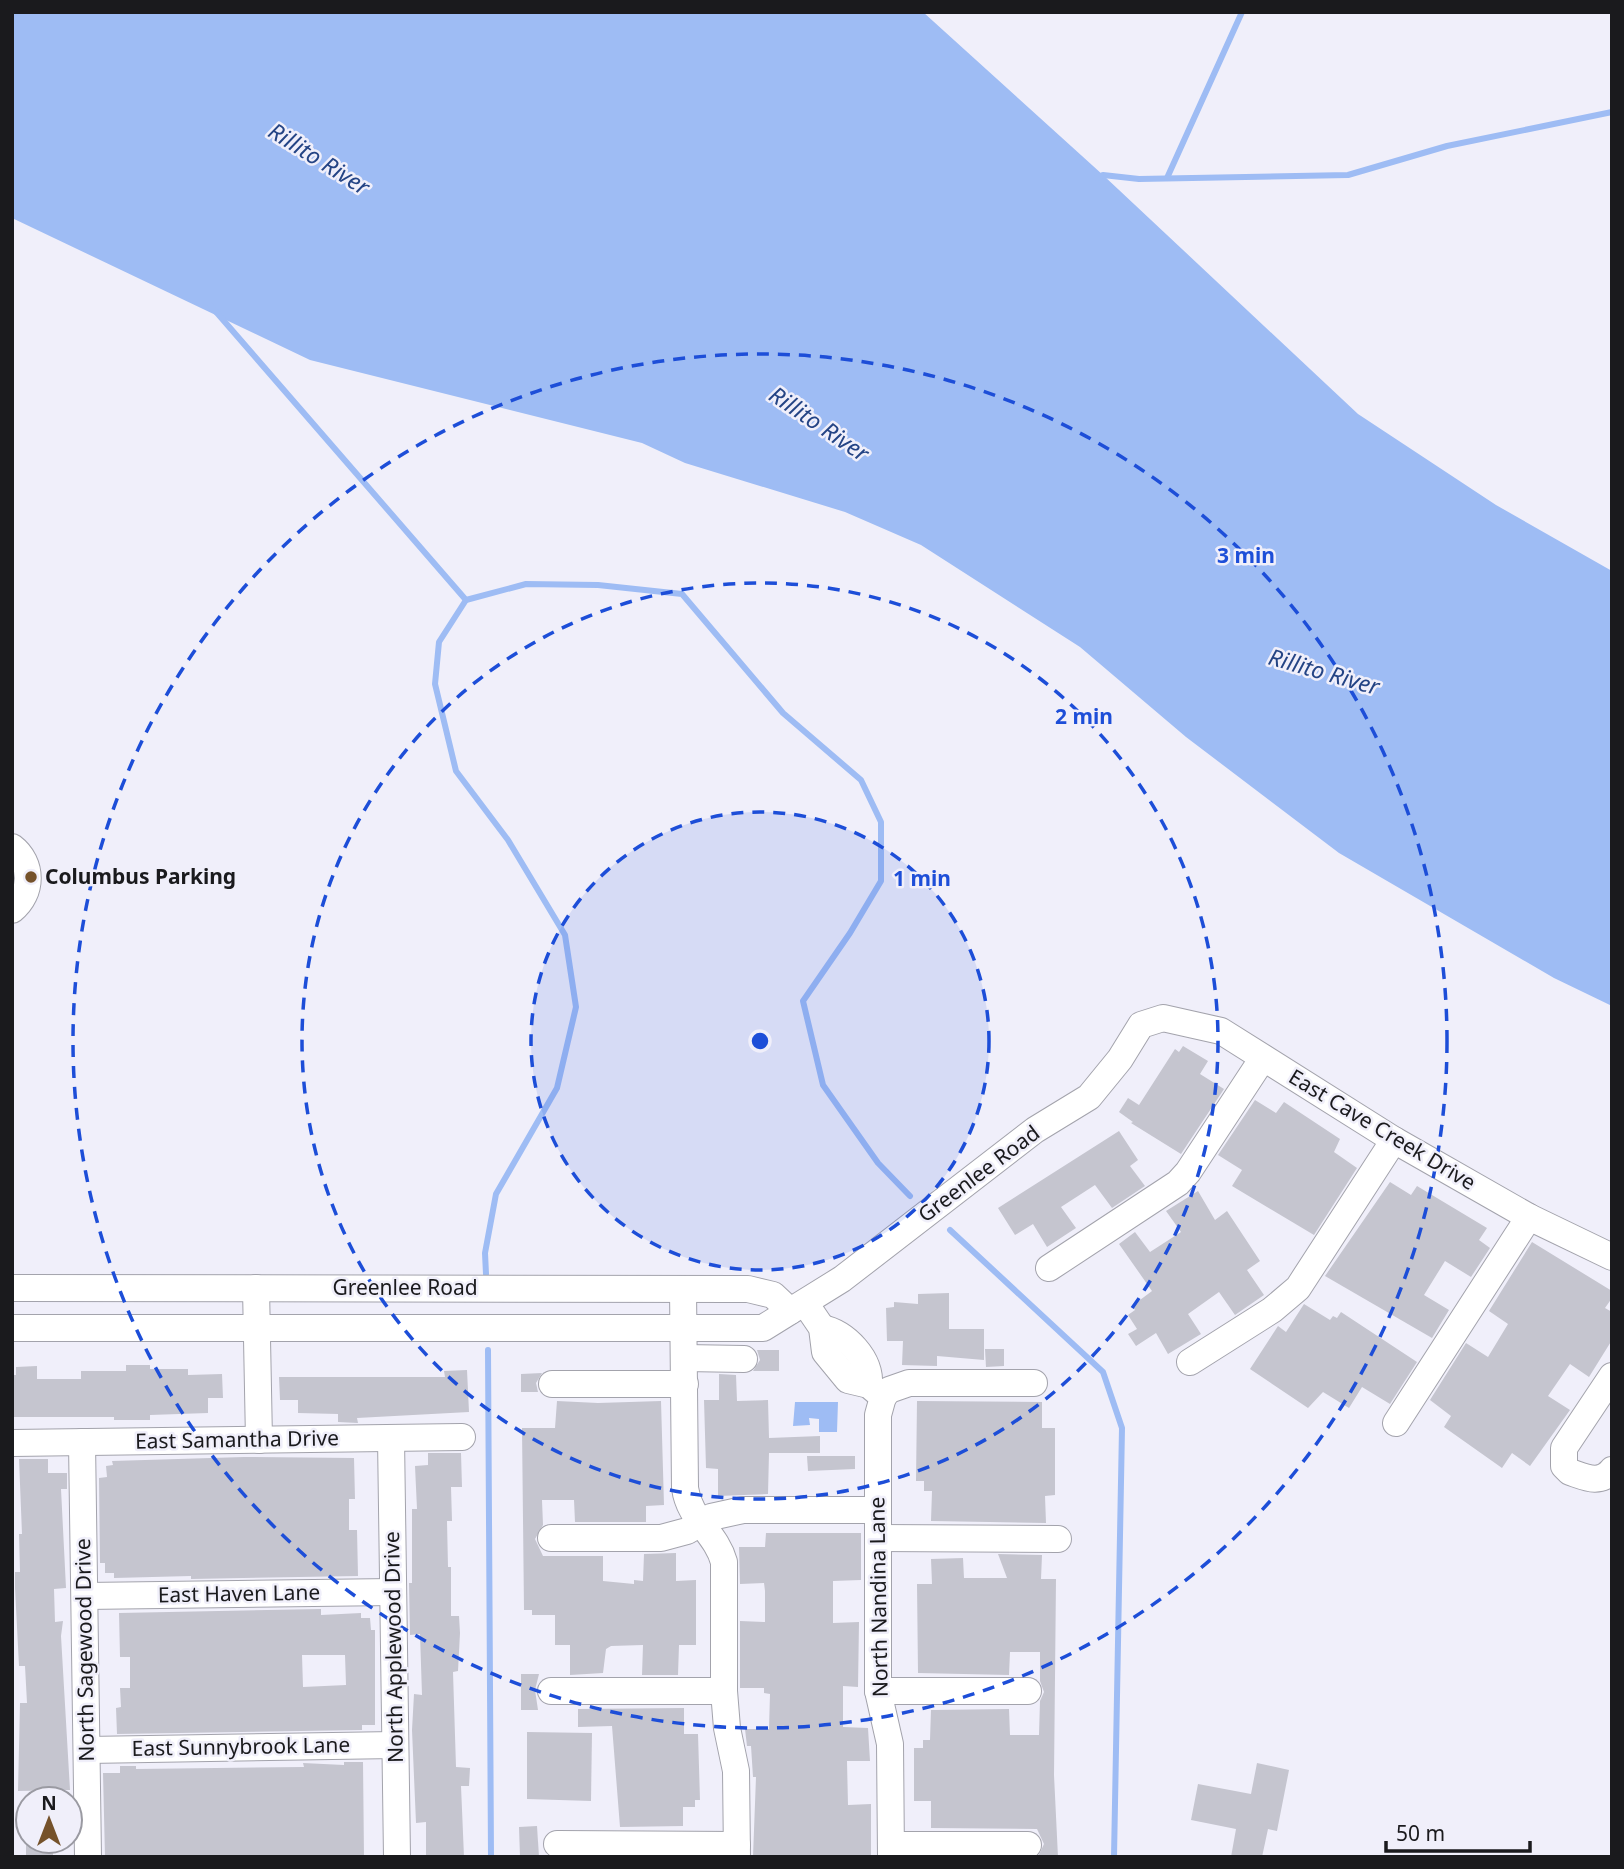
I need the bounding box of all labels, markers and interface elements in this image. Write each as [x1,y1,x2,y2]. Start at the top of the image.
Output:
water label: Rillito River [263,114,377,202]
water label: Rillito River [763,378,876,469]
text: 3 min [1217,541,1275,569]
water label: Rillito River [1265,640,1384,702]
text: 2 min [1055,702,1113,730]
place label: Columbus Parking [45,862,236,890]
text: 1 min [893,864,951,892]
marker: Columbus Parking [23,869,39,885]
centre of rings [748,1029,772,1053]
street label: East Cave Creek Drive [1284,1062,1481,1196]
street label: Greenlee Road [912,1118,1045,1228]
street label: Greenlee Road [332,1273,478,1301]
street label: East Samantha Drive [135,1423,339,1455]
street label: North Nandina Lane [862,1497,894,1697]
street label: North Applewood Drive [377,1531,409,1763]
street label: North Sagewood Drive [68,1538,100,1762]
street label: East Haven Lane [158,1578,320,1608]
street label: East Sunnybrook Lane [131,1730,351,1762]
north arrow [14,1785,84,1855]
text: N [41,1790,57,1816]
scale bar [1386,1810,1530,1854]
text: 50 m [1396,1819,1445,1847]

